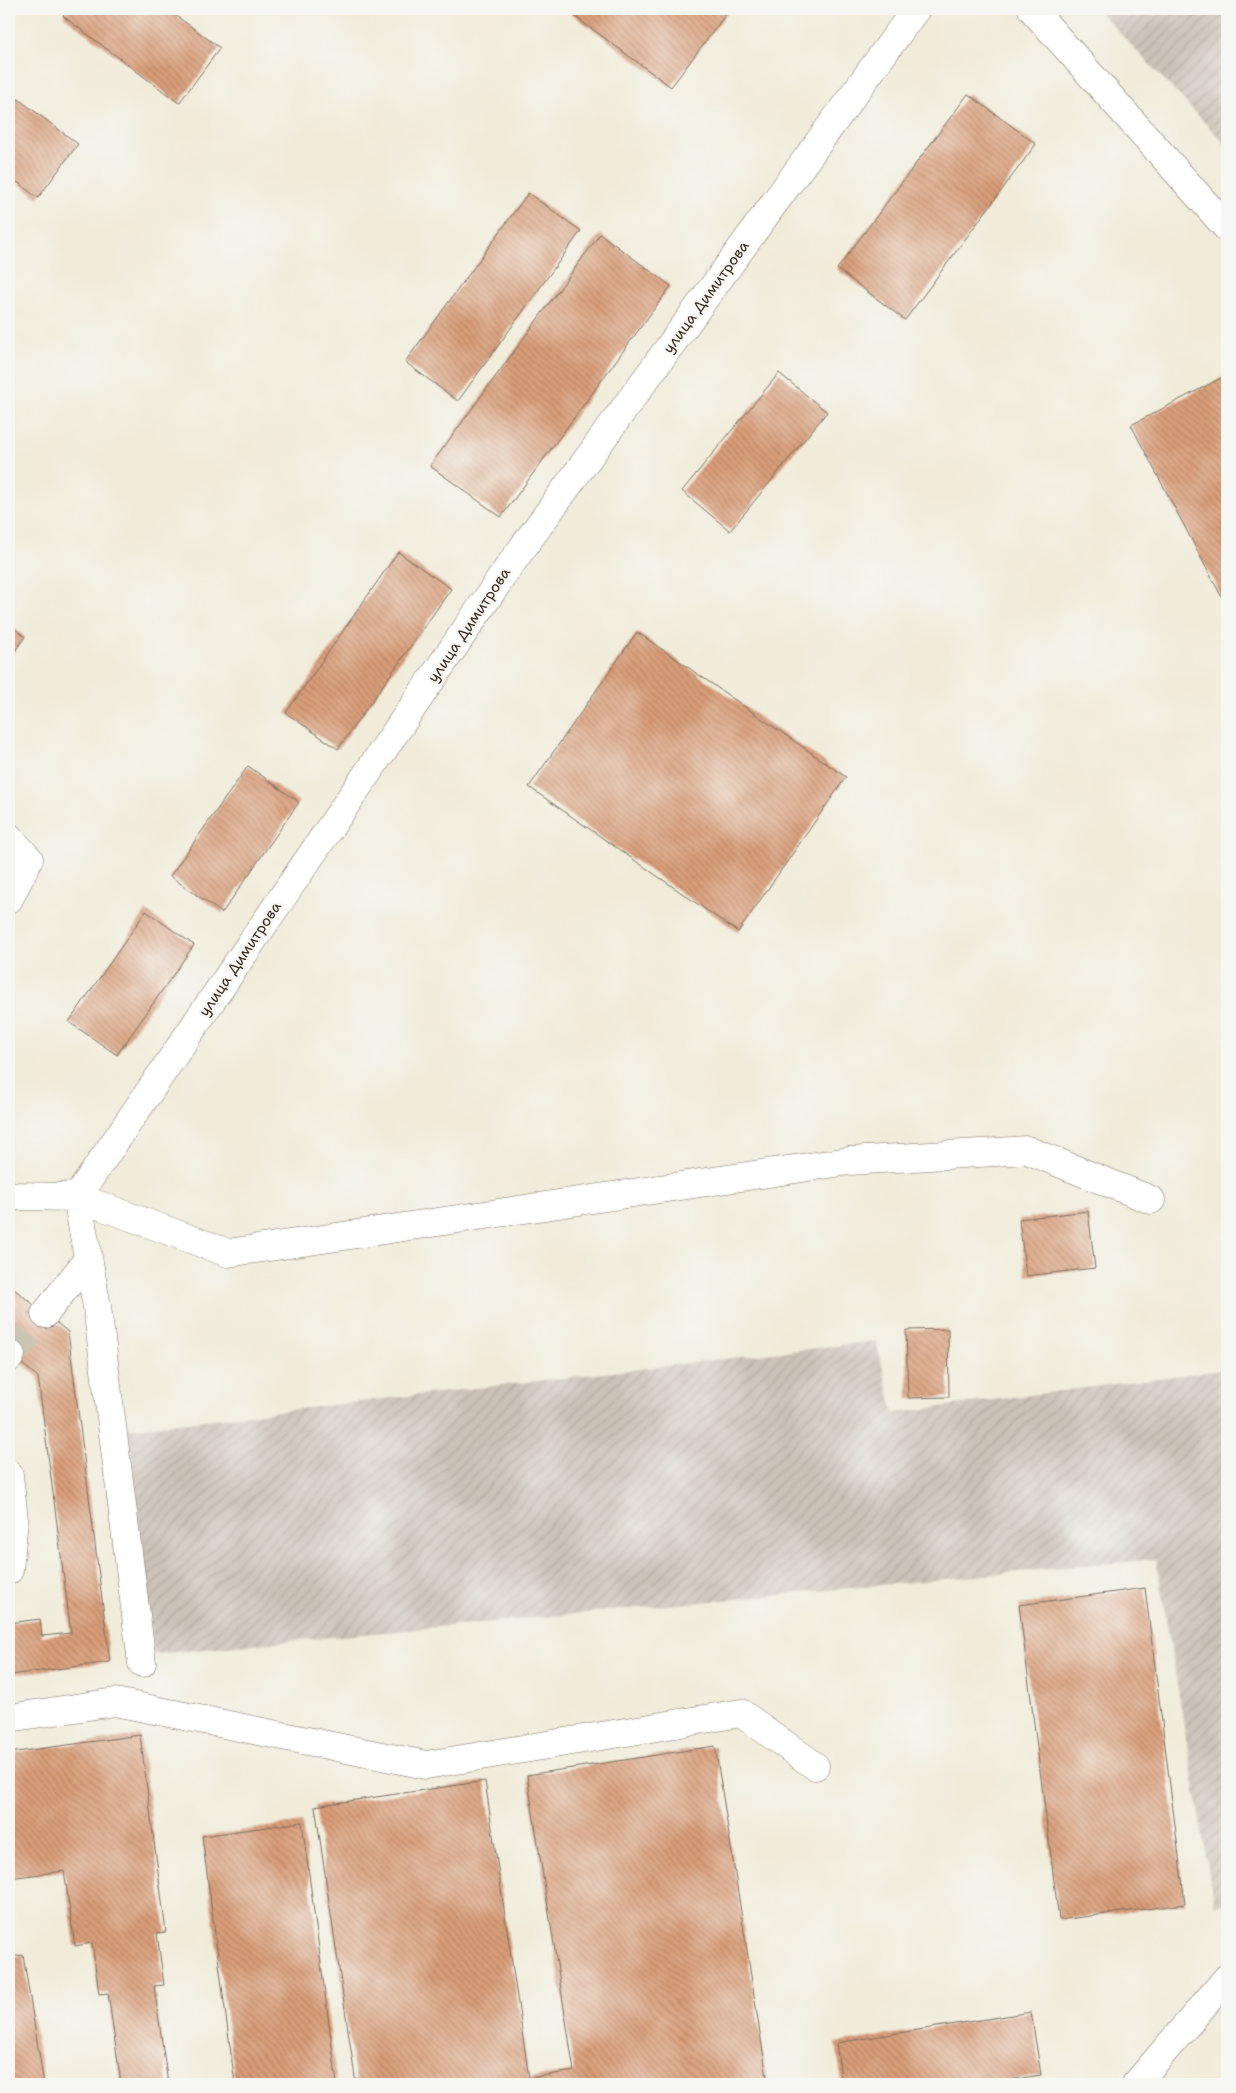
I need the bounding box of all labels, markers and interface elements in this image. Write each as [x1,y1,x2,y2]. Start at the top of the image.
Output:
street label: улица Димитрова [658,236,754,357]
street label: улица Димитрова [423,563,515,686]
street label: улица Димитрова [194,897,286,1020]

